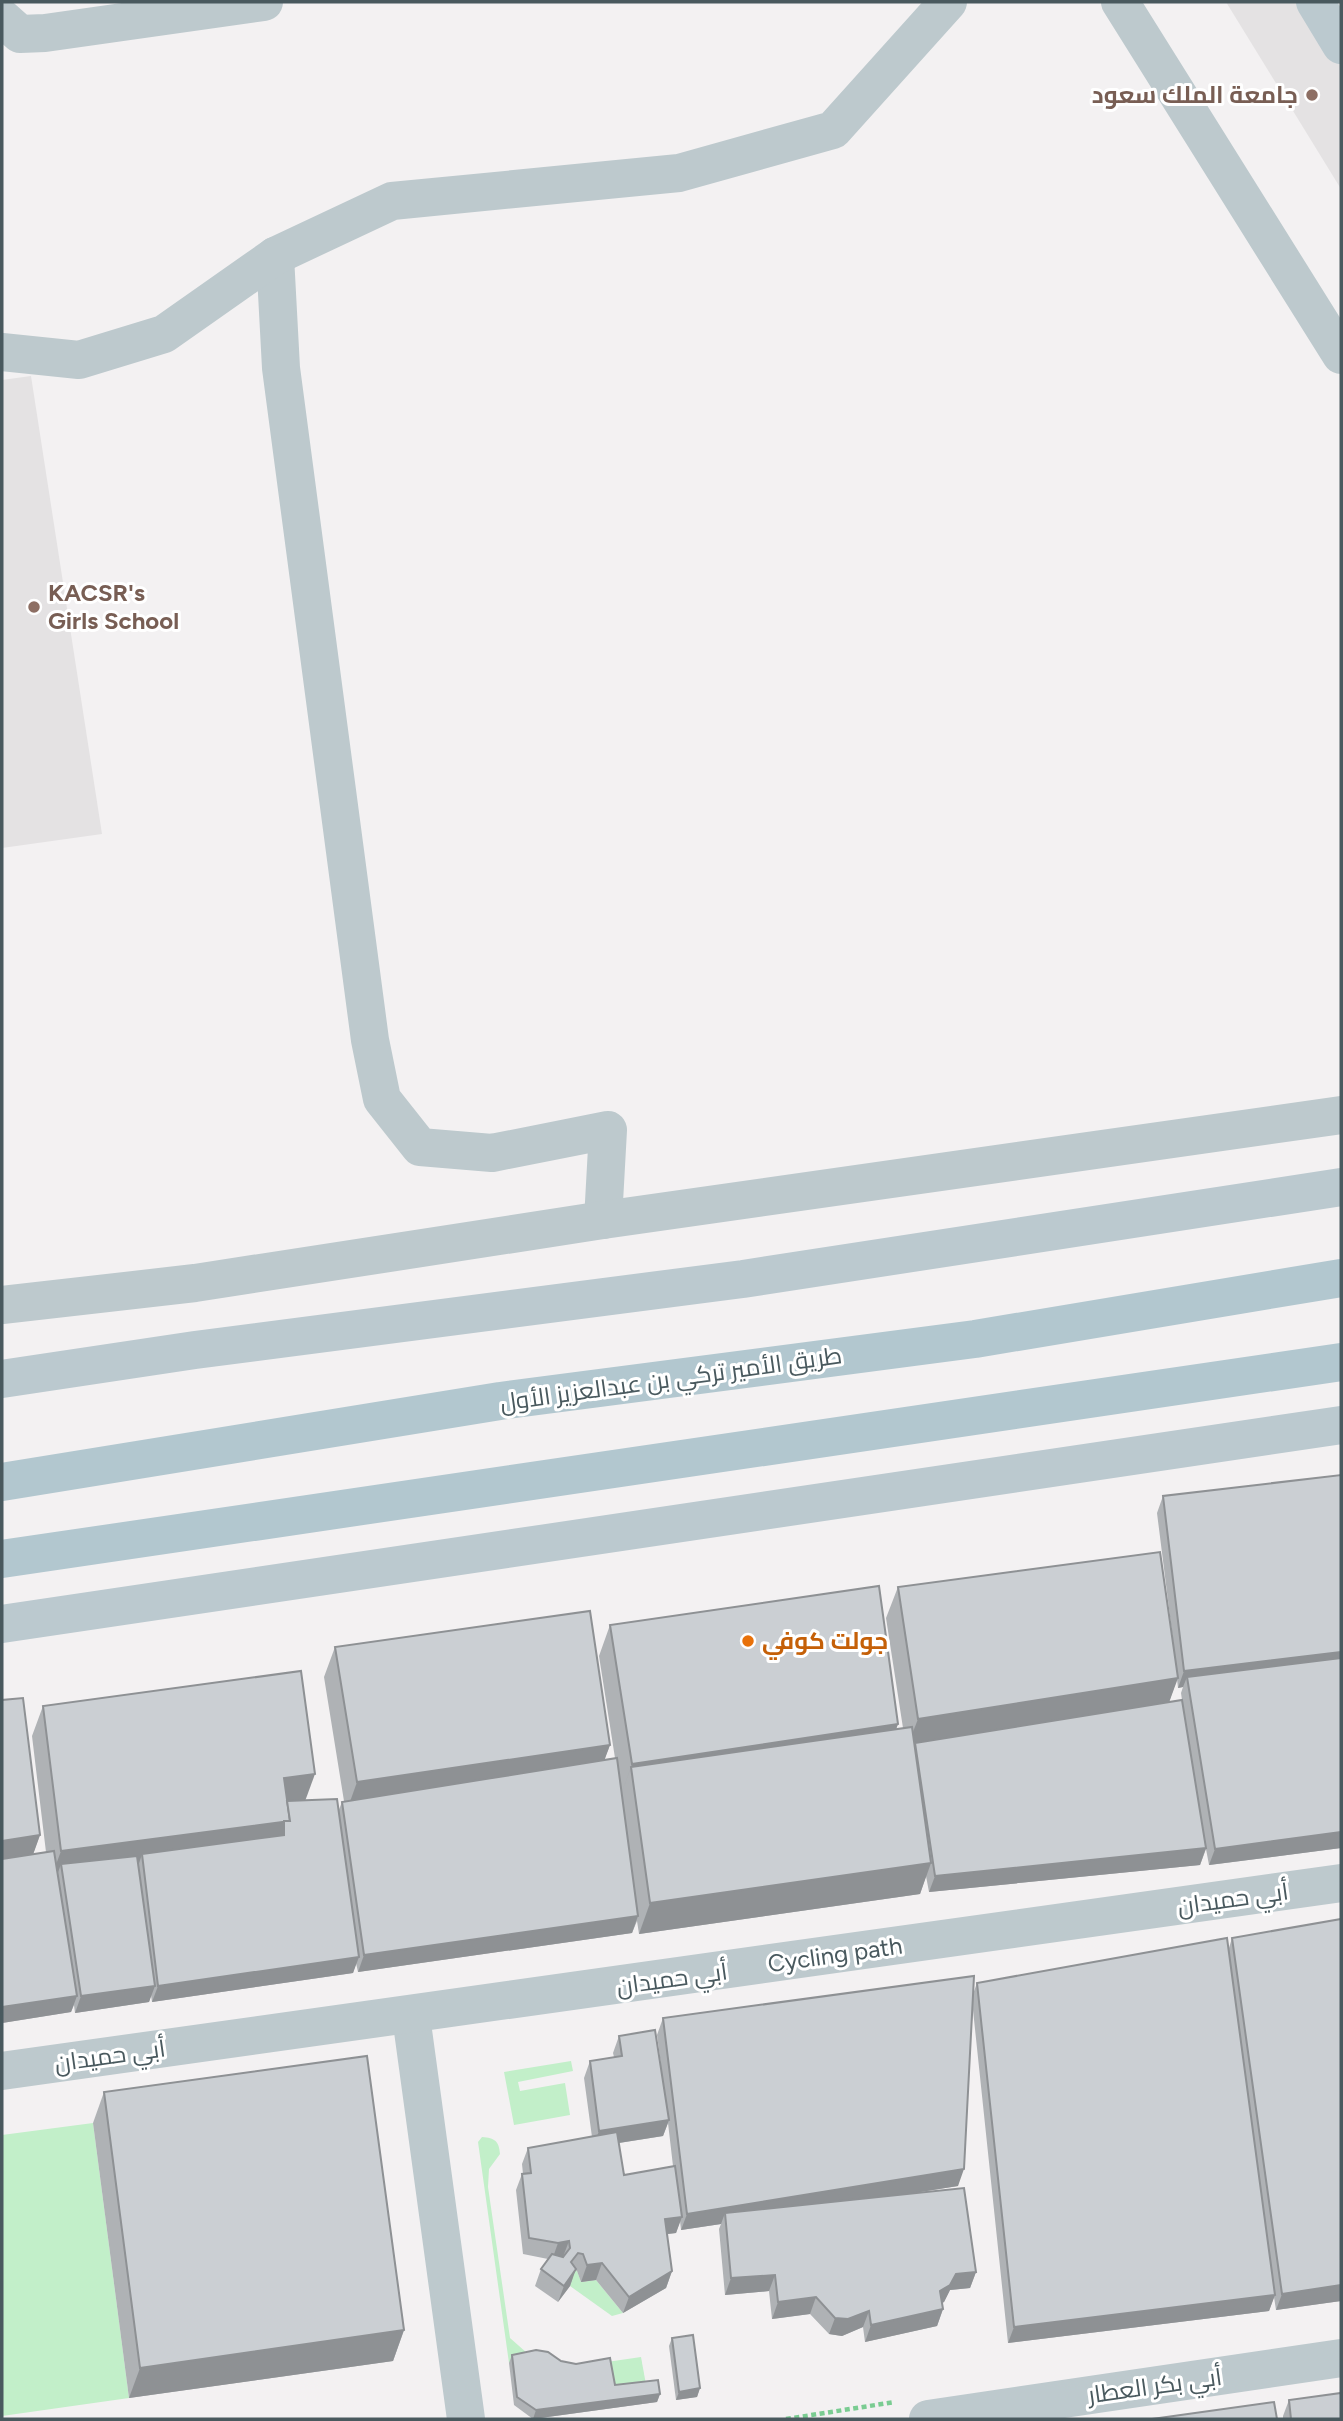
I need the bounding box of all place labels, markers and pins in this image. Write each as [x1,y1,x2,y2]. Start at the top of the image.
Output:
place label: جامعة الملك سعود [1092,80,1298,109]
marker: جامعة الملك سعود [1304,87,1320,103]
place label: KACSR's Girls School [48,578,179,635]
marker: KACSR's Girls School [26,599,42,615]
place label: جولت كوفي [762,1626,888,1660]
marker: جولت كوفي [740,1633,756,1649]

